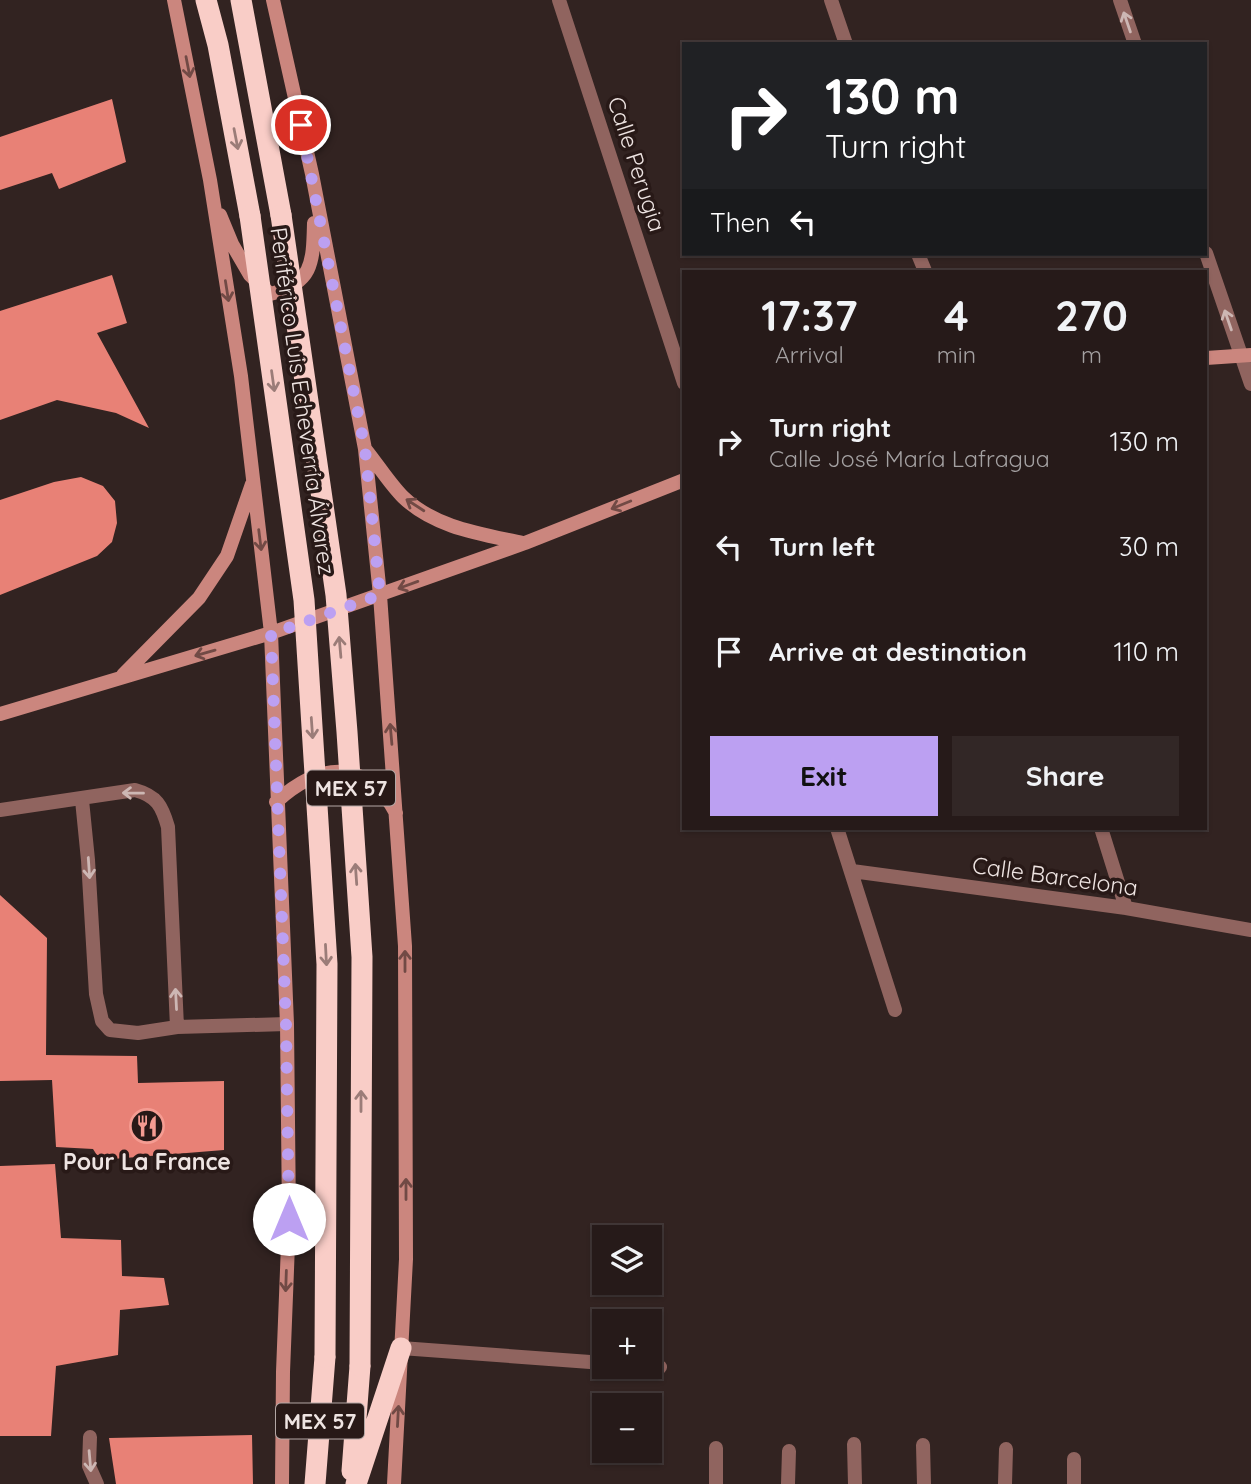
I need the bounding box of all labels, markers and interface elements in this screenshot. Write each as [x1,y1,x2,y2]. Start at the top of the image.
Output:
one-way arrow [1120,11,1132,33]
one-way arrow [181,55,195,78]
text: 130 m [825,65,959,126]
icon: right [710,70,801,161]
street label: Calle Perugia [602,93,672,235]
pin [271,95,331,155]
icon: arrive [282,106,320,144]
text: Turn right [825,126,966,166]
one-way arrow [229,127,243,150]
icon: left [784,203,822,241]
text: Then [710,206,770,239]
street label: Periférico Luis Echeverría Álvarez [264,225,342,577]
one-way arrow [221,279,234,302]
text: 17:37 [761,289,858,342]
text: 4 [944,289,969,342]
text: 270 [1055,289,1128,342]
one-way arrow [1221,309,1234,331]
text: Arrival [775,340,844,369]
text: min [937,340,976,369]
text: m [1081,340,1102,369]
one-way arrow [267,369,280,392]
text: Turn right [769,411,891,444]
icon: right [710,423,748,461]
text: 130 m [1109,425,1179,458]
text: Calle José María Lafragua [769,444,1050,473]
one-way arrow [406,498,425,512]
one-way arrow [610,500,632,513]
icon: left [710,528,748,566]
one-way arrow [254,529,267,551]
text: Turn left [769,530,876,563]
text: 30 m [1119,530,1179,563]
one-way arrow [397,580,419,592]
icon: arrive [710,633,748,671]
text: Arrive at destination [769,635,1027,668]
text: 110 m [1113,635,1179,668]
one-way arrow [333,636,346,659]
one-way arrow [195,647,217,660]
one-way arrow [306,717,319,739]
one-way arrow [384,723,397,746]
button: Exit [710,736,938,816]
button: Share [952,736,1179,816]
road number: MEX 57 [307,770,395,806]
one-way arrow [122,786,145,800]
street label: Calle Barcelona [970,850,1140,902]
one-way arrow [82,856,95,879]
one-way arrow [350,863,363,886]
one-way arrow [320,944,333,967]
one-way arrow [398,950,412,973]
one-way arrow [169,988,182,1010]
one-way arrow [354,1090,368,1113]
restaurant icon: Pour La France [128,1107,166,1145]
place label: Pour La France [63,1147,231,1176]
one-way arrow [399,1177,413,1200]
position arrow [252,1182,326,1256]
map controls [592,1225,662,1463]
button: layers [592,1225,662,1295]
one-way arrow [280,1270,293,1293]
button: + [592,1309,662,1379]
button: − [592,1393,662,1463]
road number: MEX 57 [276,1404,364,1438]
one-way arrow [391,1405,404,1428]
one-way arrow [84,1449,97,1472]

